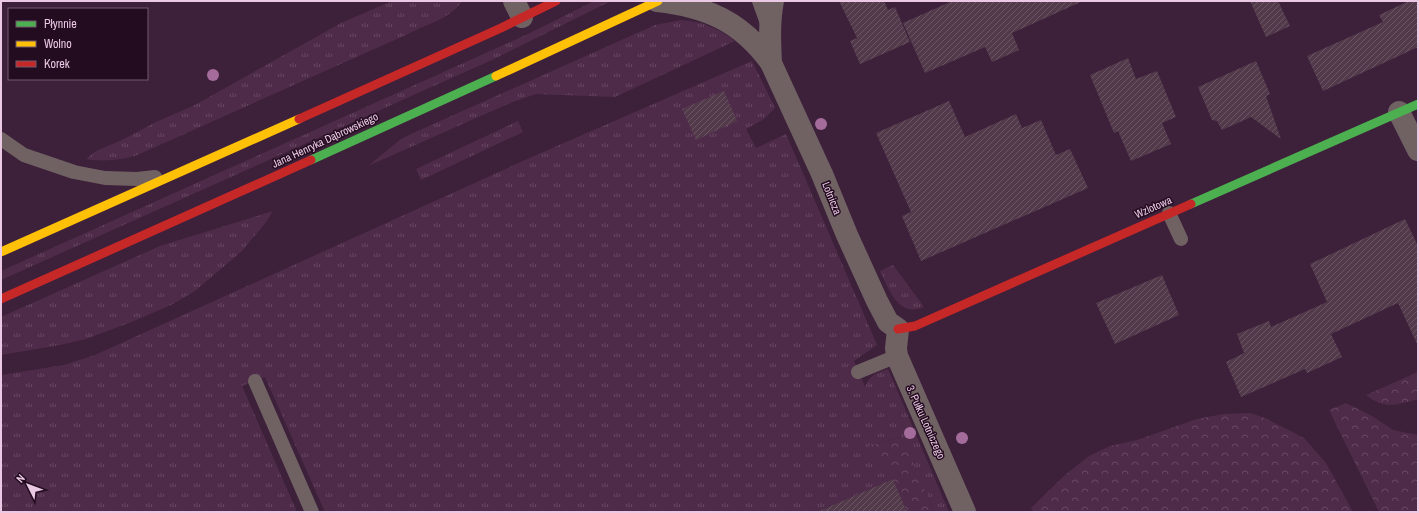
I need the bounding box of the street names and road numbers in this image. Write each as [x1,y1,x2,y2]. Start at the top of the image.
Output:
street label: Jana Henryka Dąbrowskiego [270,109,380,171]
street label: Lotnicza [819,180,845,216]
street label: Wzlotowa [1132,193,1174,221]
street label: 3. Pułku Lotniczego [903,383,949,461]

